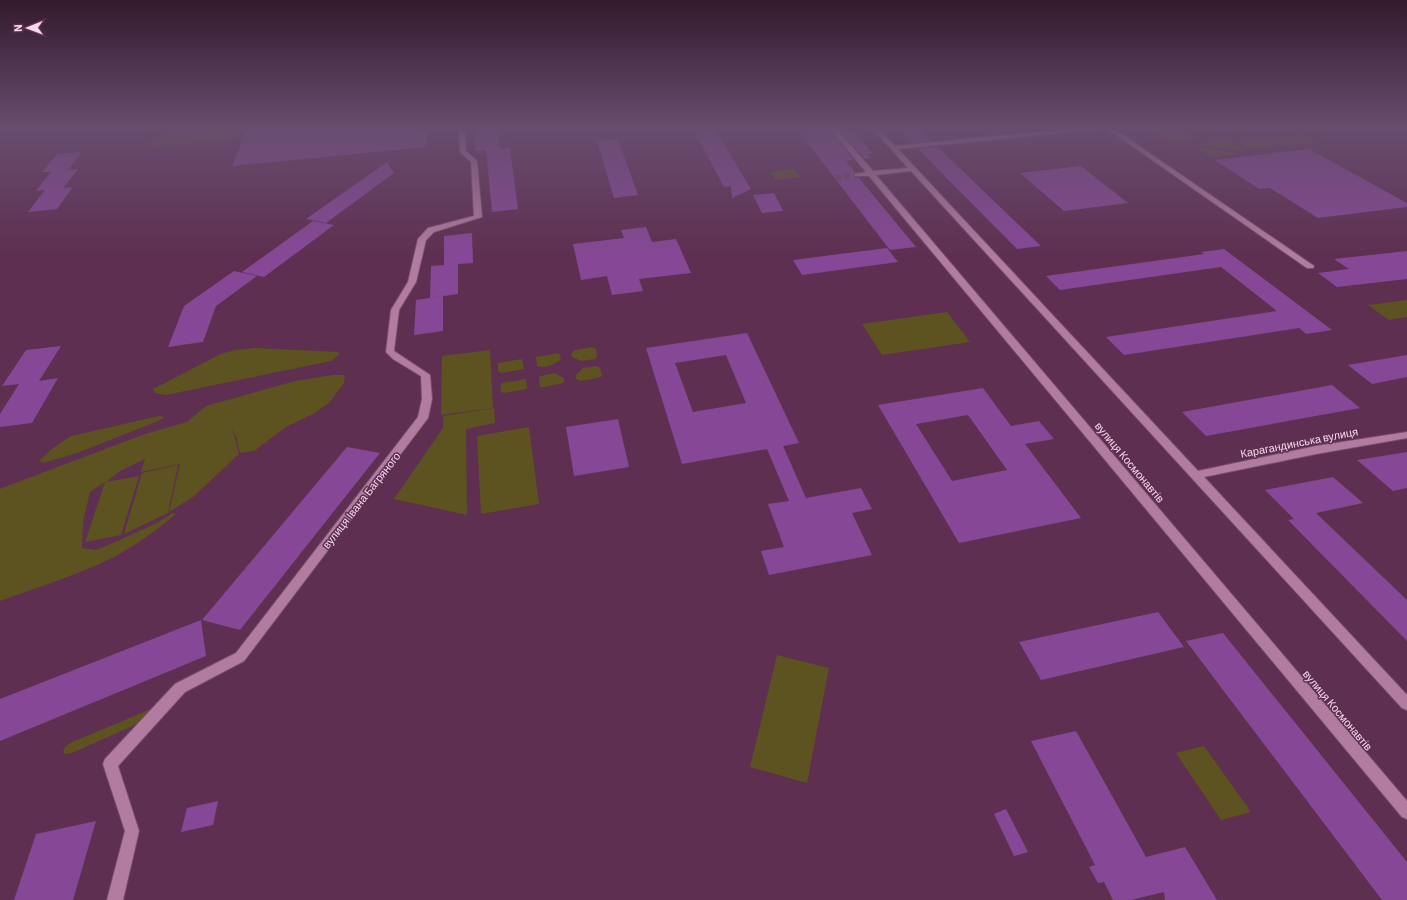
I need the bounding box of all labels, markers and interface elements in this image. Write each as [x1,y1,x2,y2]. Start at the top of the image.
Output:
north arrow [8,8,48,48]
text: N [11,24,24,32]
street label: вулиця Космонавтів [1093,419,1167,505]
street label: Карагандинська вулиця [1239,424,1359,460]
street label: вулиця Івана Багряного [319,449,403,551]
street label: вулиця Космонавтів [1301,667,1375,753]

